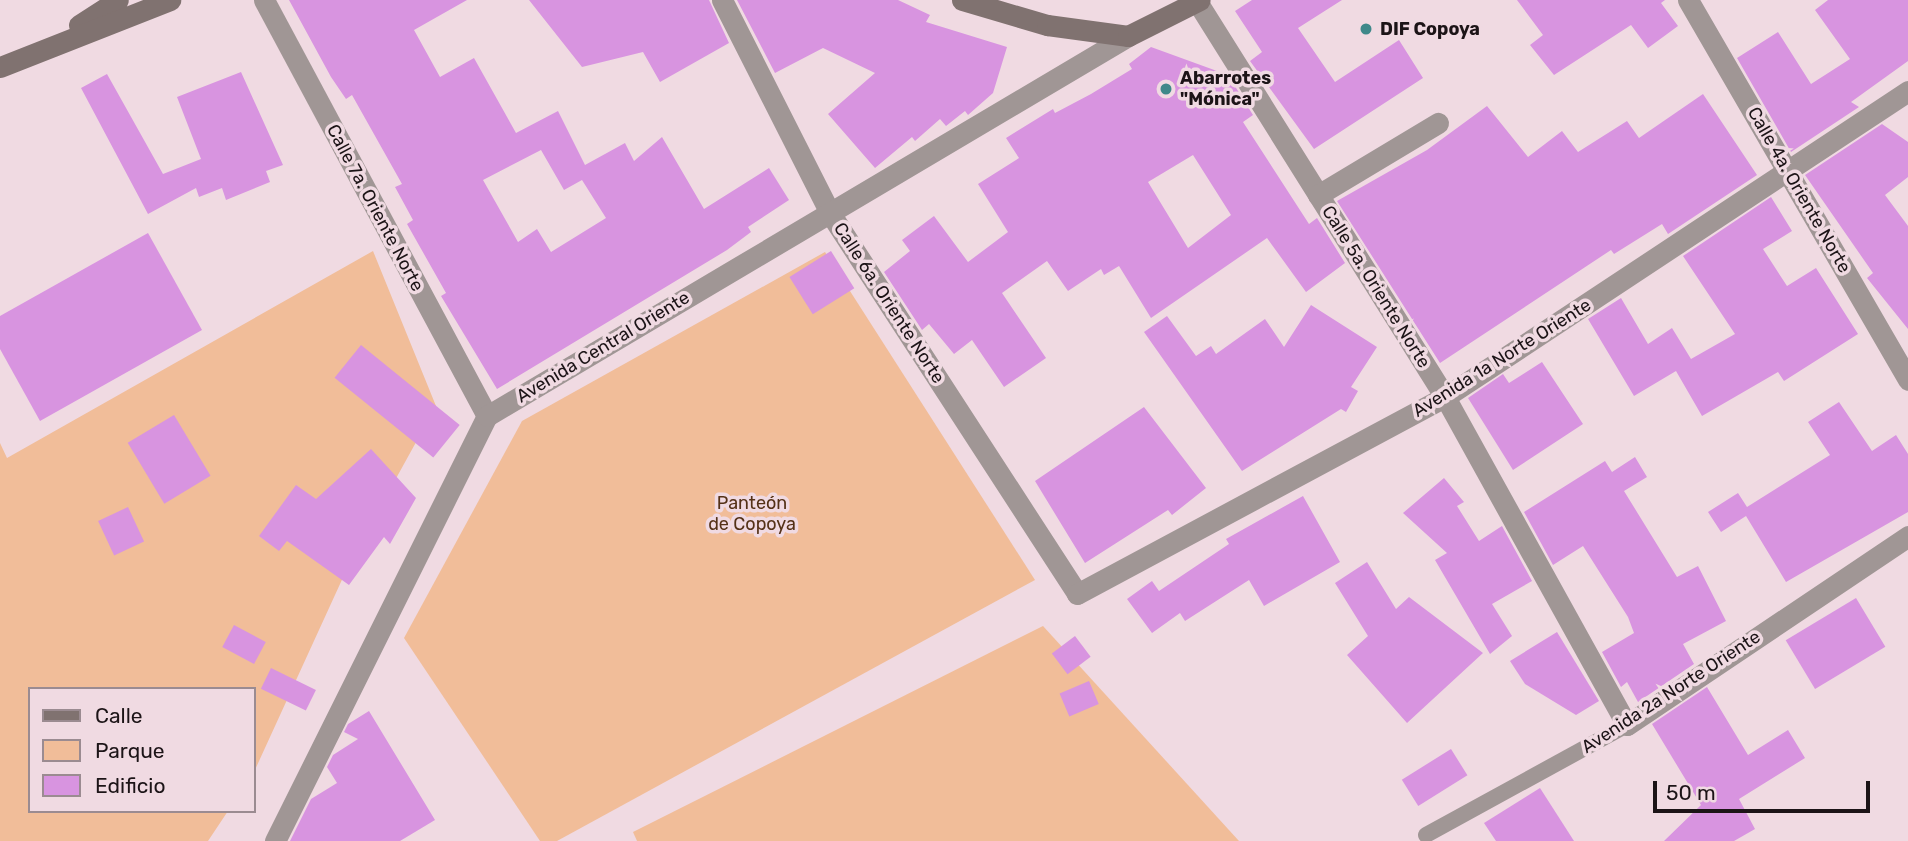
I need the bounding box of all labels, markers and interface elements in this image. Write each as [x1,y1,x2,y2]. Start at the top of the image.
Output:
place label: DIF Copoya [1380,18,1480,40]
marker: DIF Copoya [1358,21,1374,37]
place label: Abarrotes "Mónica" [1180,68,1271,110]
marker: Abarrotes "Mónica" [1158,81,1174,97]
street label: Calle 4a. Oriente Norte [1743,103,1855,277]
street label: Calle 7a. Oriente Norte [322,121,428,295]
street label: Calle 5a. Oriente Norte [1317,202,1435,372]
street label: Calle 6a. Oriente Norte [829,219,949,387]
street label: Avenida Central Oriente [512,287,694,407]
street label: Avenida 1a Norte Oriente [1409,294,1595,422]
park label: Panteón de Copoya [708,493,796,536]
street label: Avenida 2a Norte Oriente [1577,626,1765,758]
legend [28,687,256,813]
text: Calle [95,703,143,728]
text: Parque [95,738,165,763]
scale bar [1656,768,1873,812]
text: Edificio [95,773,165,798]
text: 50 m [1666,780,1716,805]

